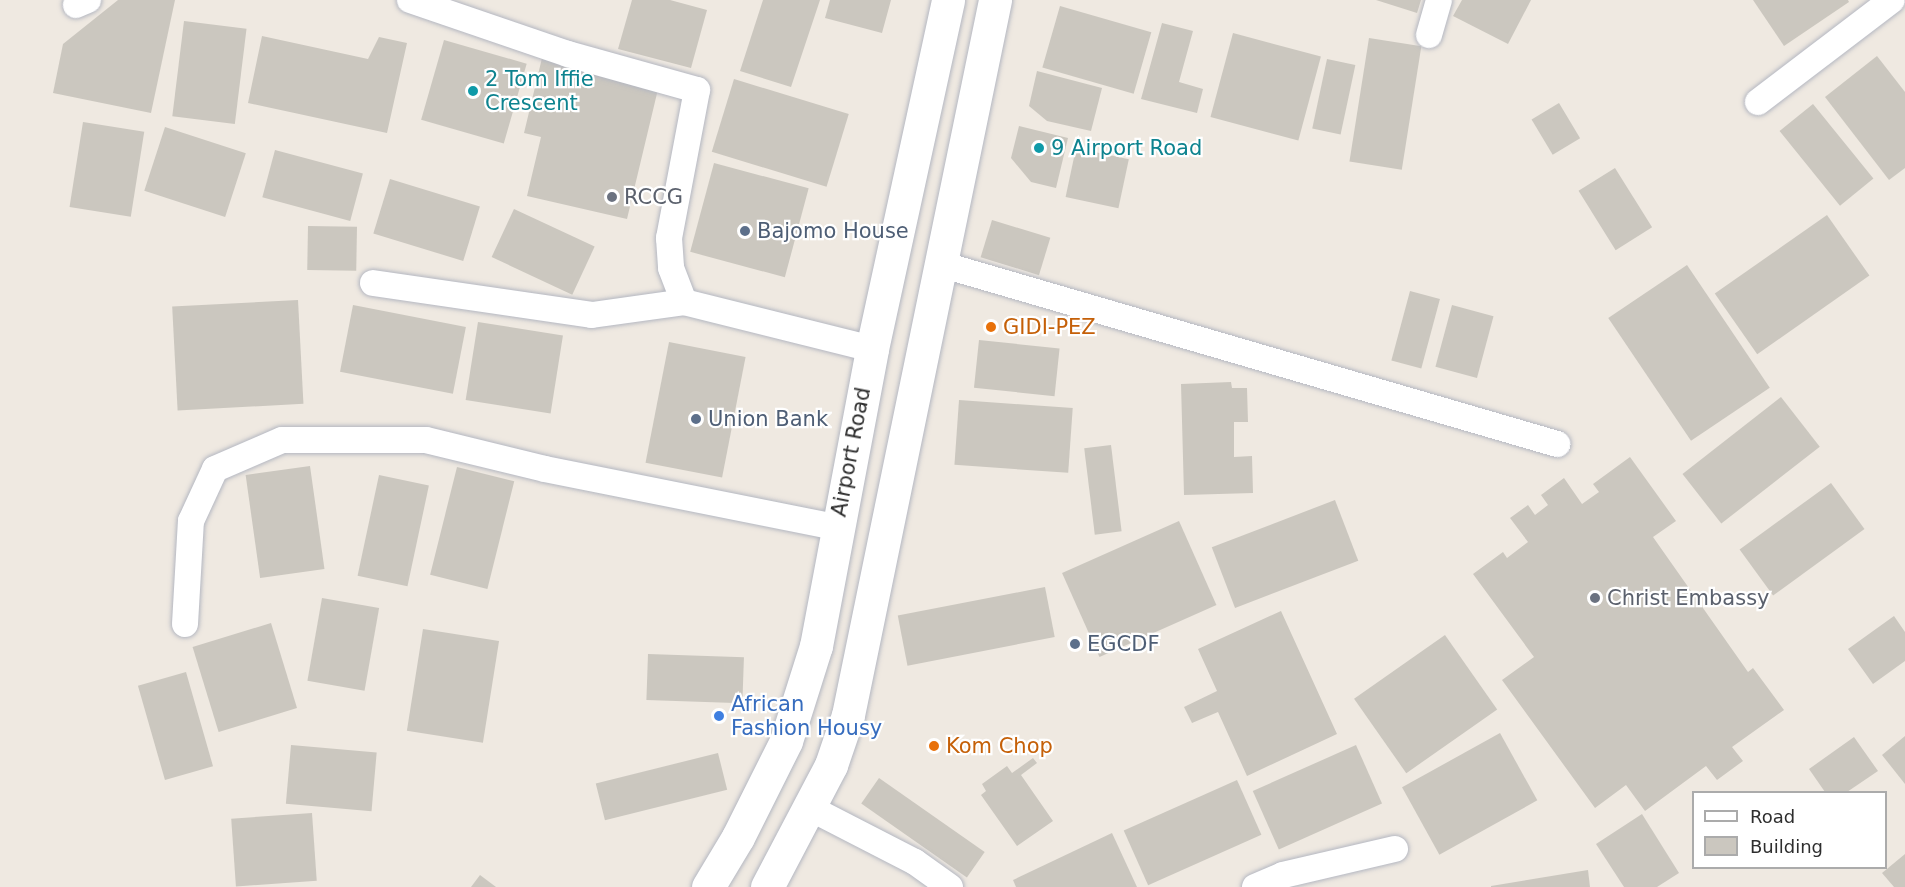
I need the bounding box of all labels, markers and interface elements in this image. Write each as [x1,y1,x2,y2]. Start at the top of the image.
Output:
place label: 2 Tom Iffie Crescent [485,66,594,116]
marker: 2 Tom Iffie Crescent [466,84,480,98]
place label: 9 Airport Road [1051,135,1202,161]
marker: 9 Airport Road [1032,141,1046,155]
place label: RCCG [624,184,683,210]
marker: RCCG [605,190,619,204]
place label: Bajomo House [757,218,909,244]
marker: Bajomo House [738,224,752,238]
place label: GIDI-PEZ [1003,314,1096,340]
marker: GIDI-PEZ [984,320,998,334]
street label: Airport Road [826,385,876,519]
place label: Union Bank [708,406,828,432]
marker: Union Bank [689,412,703,426]
place label: Christ Embassy [1607,585,1770,611]
marker: Christ Embassy [1588,591,1602,605]
place label: EGCDF [1087,631,1159,657]
marker: EGCDF [1068,637,1082,651]
place label: African Fashion Housy [731,691,882,741]
marker: African Fashion Housy [712,709,726,723]
place label: Kom Chop [946,733,1053,759]
marker: Kom Chop [927,739,941,753]
legend [1692,791,1887,869]
text: Road [1750,806,1795,827]
text: Building [1750,836,1823,857]

